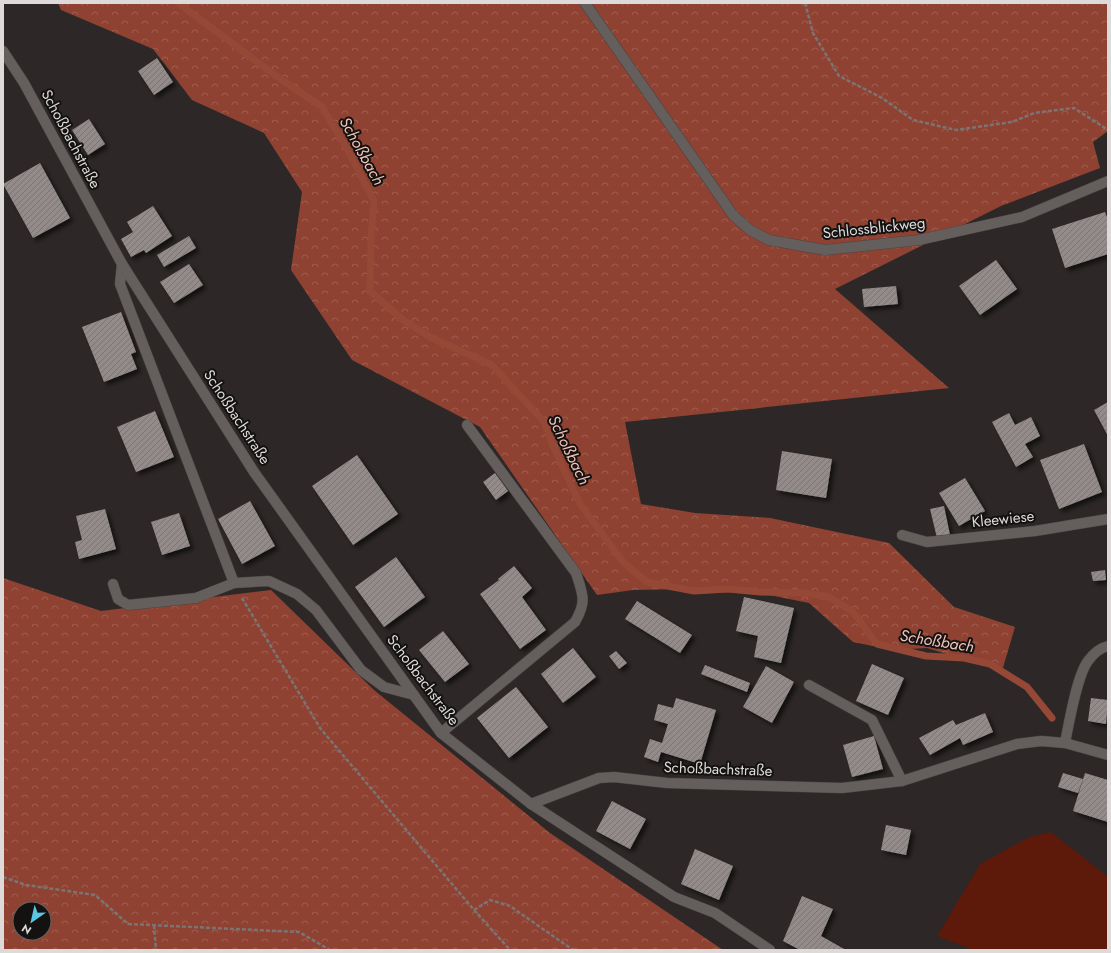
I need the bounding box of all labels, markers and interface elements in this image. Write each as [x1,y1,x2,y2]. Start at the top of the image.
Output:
street label: Schoßbachstraße [36,86,106,193]
water label: Schoßbach [334,113,390,189]
street label: Schlossblickweg [822,212,926,244]
street label: Schoßbachstraße [198,365,276,469]
water label: Schoßbach [542,411,596,489]
street label: Kleewiese [971,505,1036,533]
water label: Schoßbach [898,624,976,658]
street label: Schoßbachstraße [381,630,465,730]
street label: Schoßbachstraße [663,756,773,782]
north arrow [12,901,52,941]
text: N [18,920,35,938]

